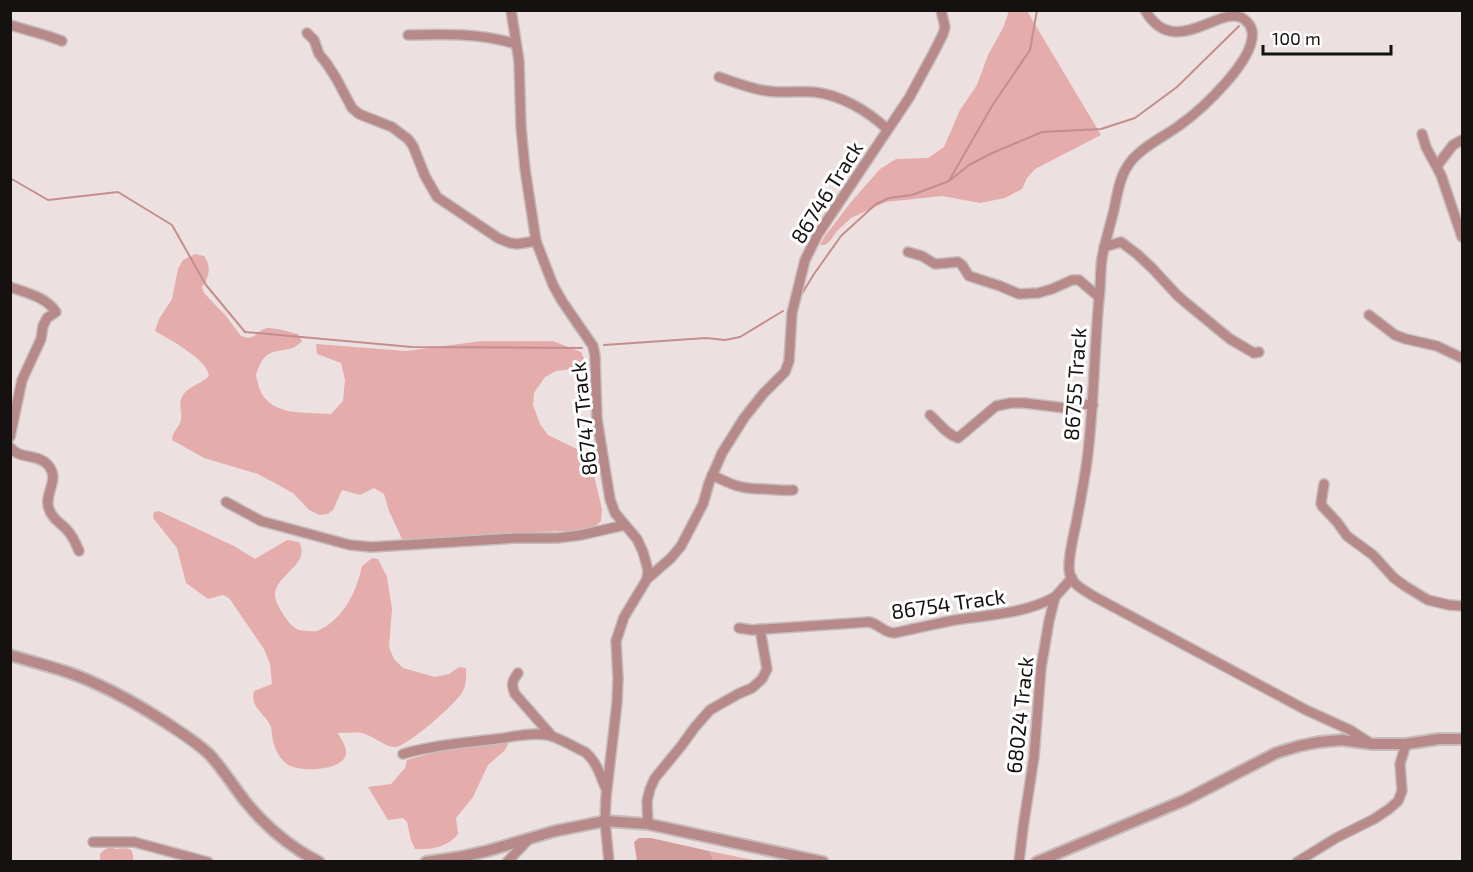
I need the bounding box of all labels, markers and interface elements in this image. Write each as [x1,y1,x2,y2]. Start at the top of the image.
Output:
scale bar [1263,18,1390,56]
text: 100 m [1272,27,1321,49]
street label: 86746 Track [785,136,867,248]
street label: 86755 Track [1058,326,1090,441]
street label: 86747 Track [565,360,601,477]
street label: 86754 Track [889,583,1007,623]
street label: 68024 Track [1000,655,1038,775]

